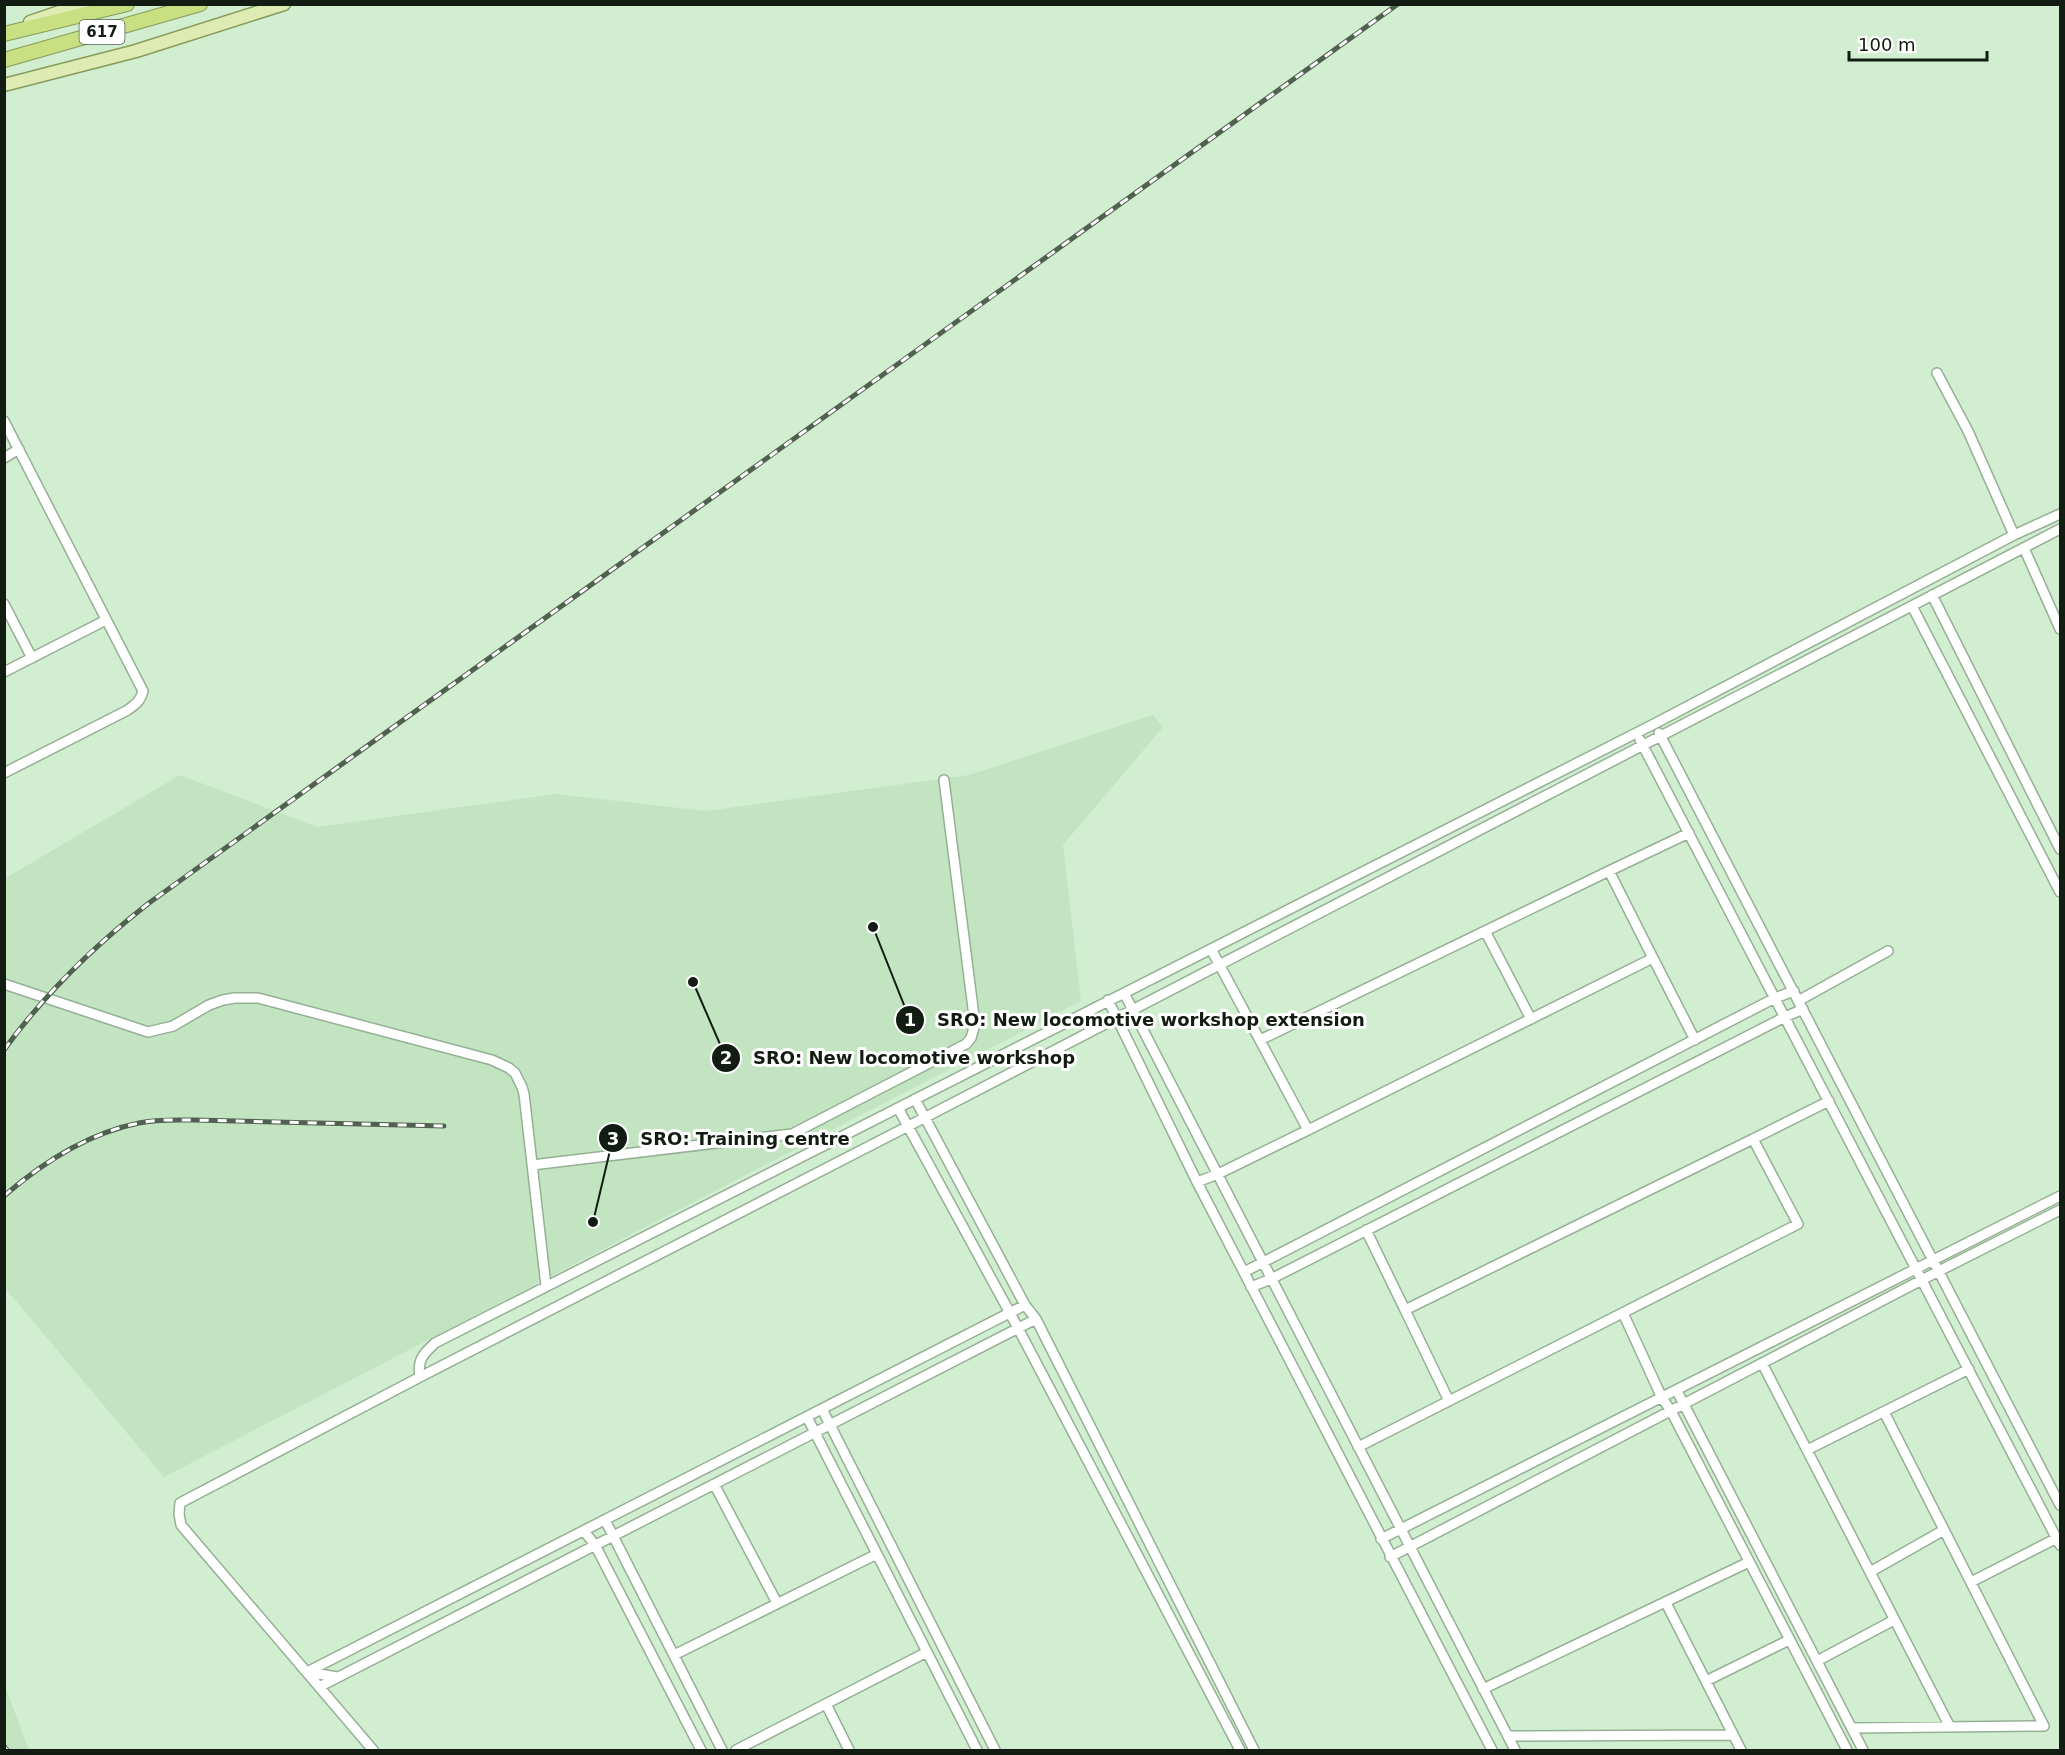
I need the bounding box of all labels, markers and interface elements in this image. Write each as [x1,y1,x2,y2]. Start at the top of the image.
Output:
road number: 617 [80,20,124,44]
scale bar [1849,24,1987,62]
text: 100 m [1858,34,1916,55]
callout: SRO: New locomotive workshop extension [895,1002,1377,1038]
text: 1 [904,1009,916,1030]
text: SRO: New locomotive workshop extension [937,1009,1365,1030]
callout: SRO: New locomotive workshop [711,1040,1087,1076]
text: 2 [720,1047,732,1068]
text: SRO: New locomotive workshop [753,1047,1075,1068]
callout: SRO: Training centre [598,1120,862,1156]
text: 3 [607,1128,619,1149]
text: SRO: Training centre [640,1128,850,1149]

